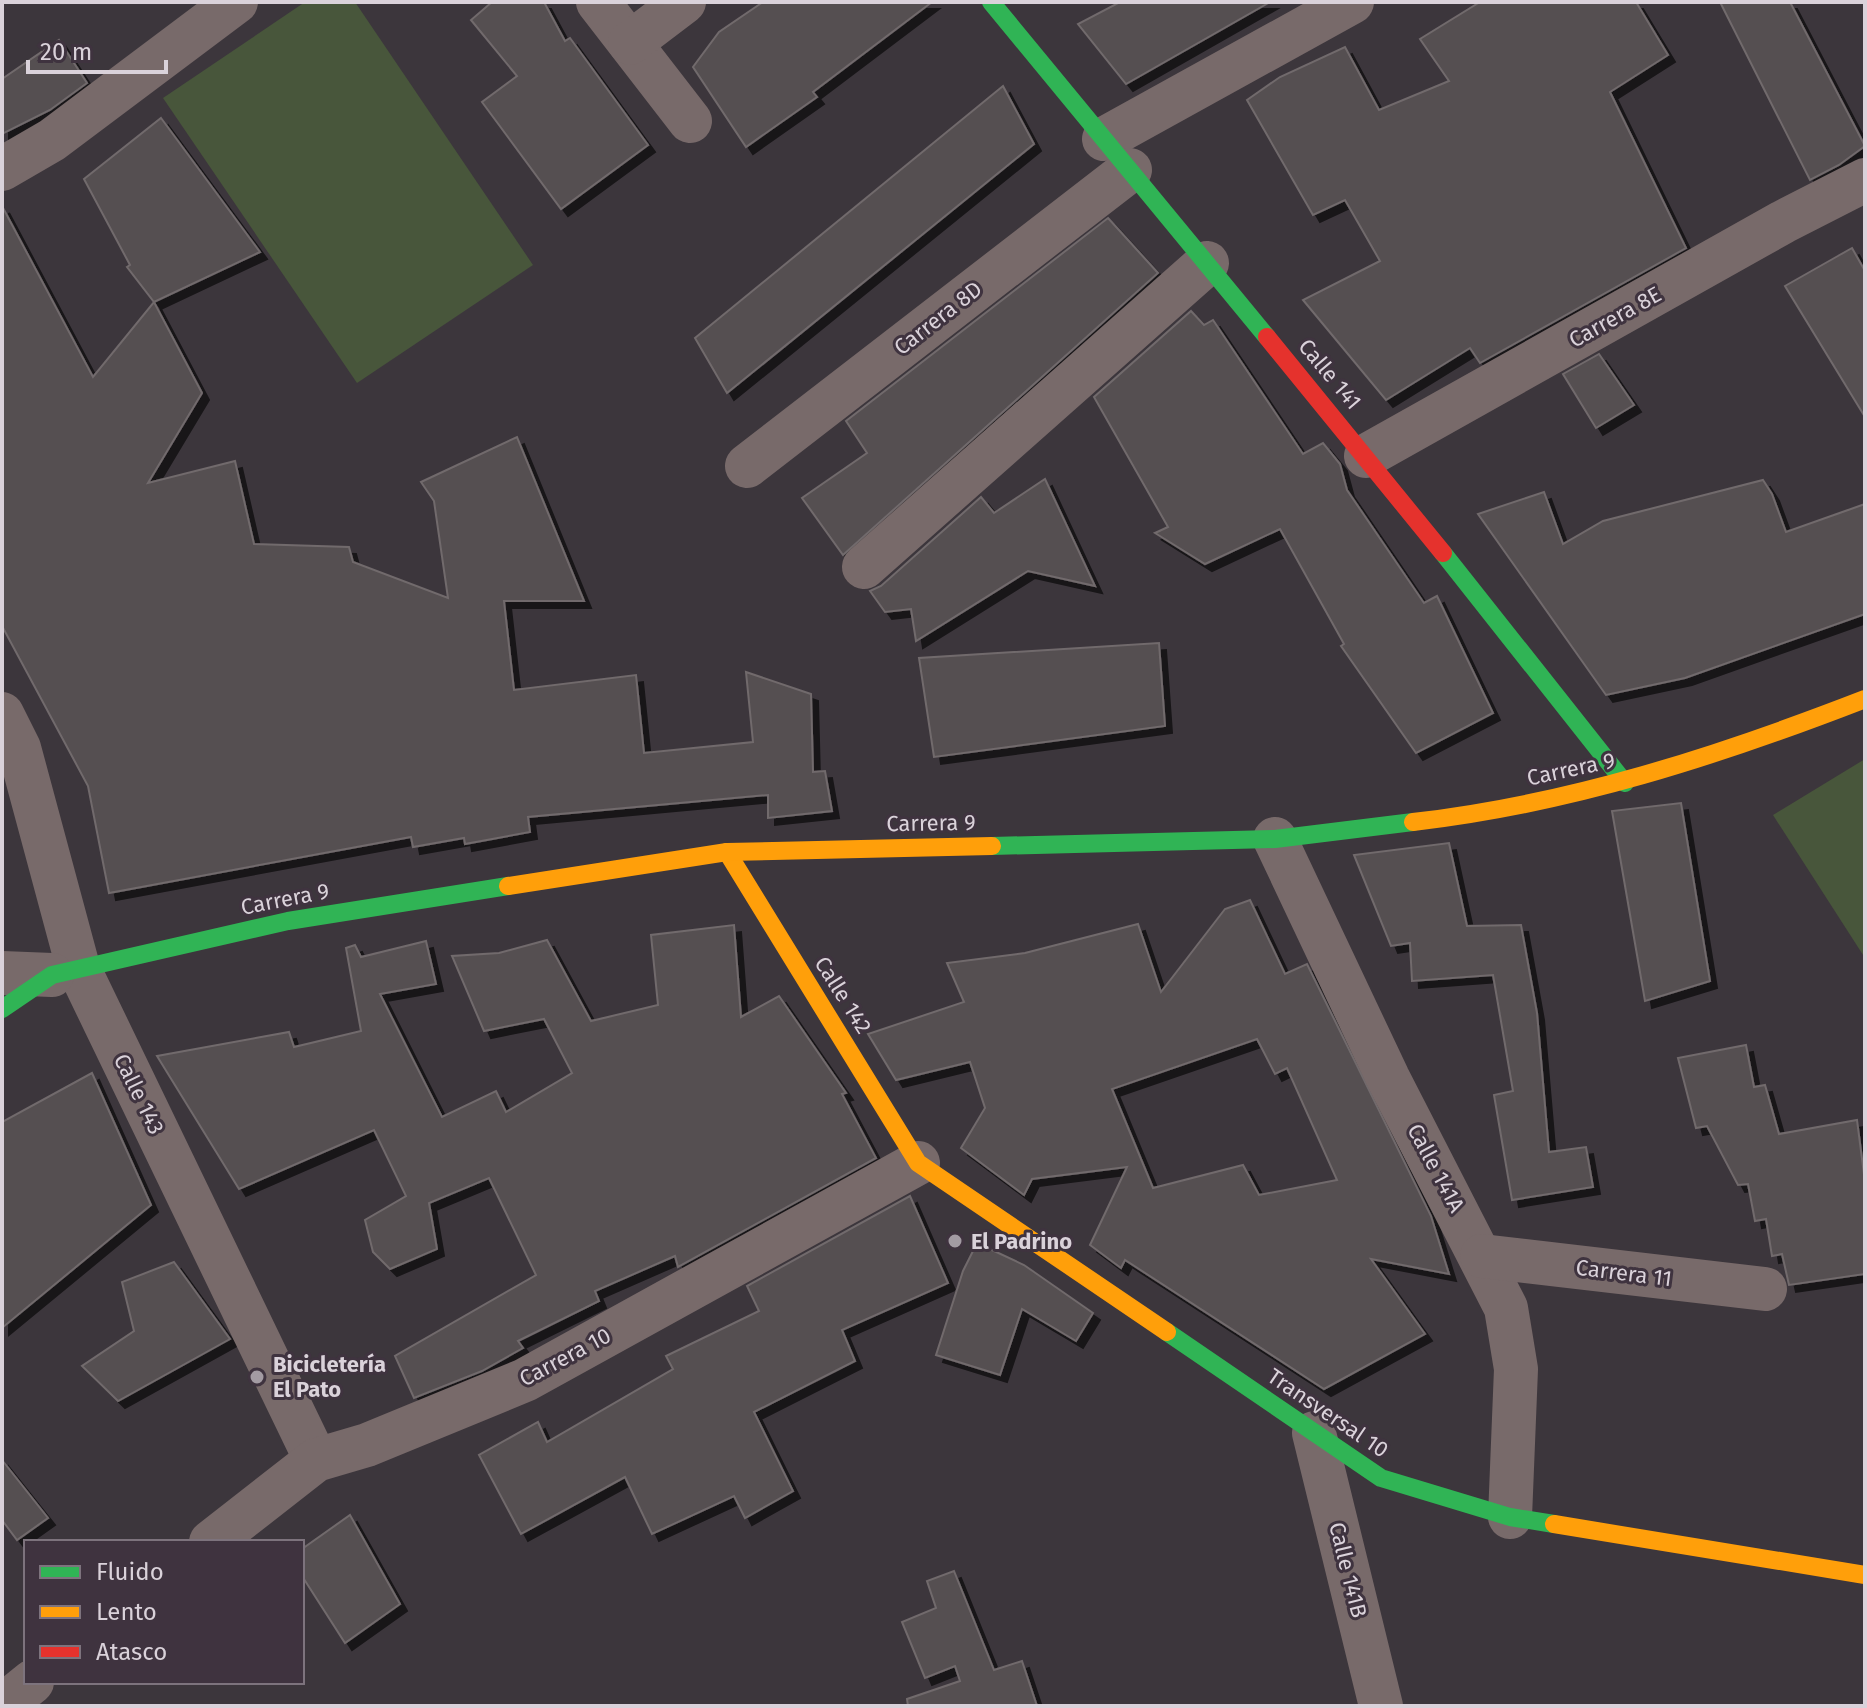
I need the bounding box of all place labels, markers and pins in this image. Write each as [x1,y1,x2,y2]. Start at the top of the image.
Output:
place label: El Padrino [971,1228,1072,1255]
marker: El Padrino [946,1232,964,1250]
place label: Bicicletería El Pato [273,1351,386,1403]
marker: Bicicletería El Pato [248,1368,266,1386]

